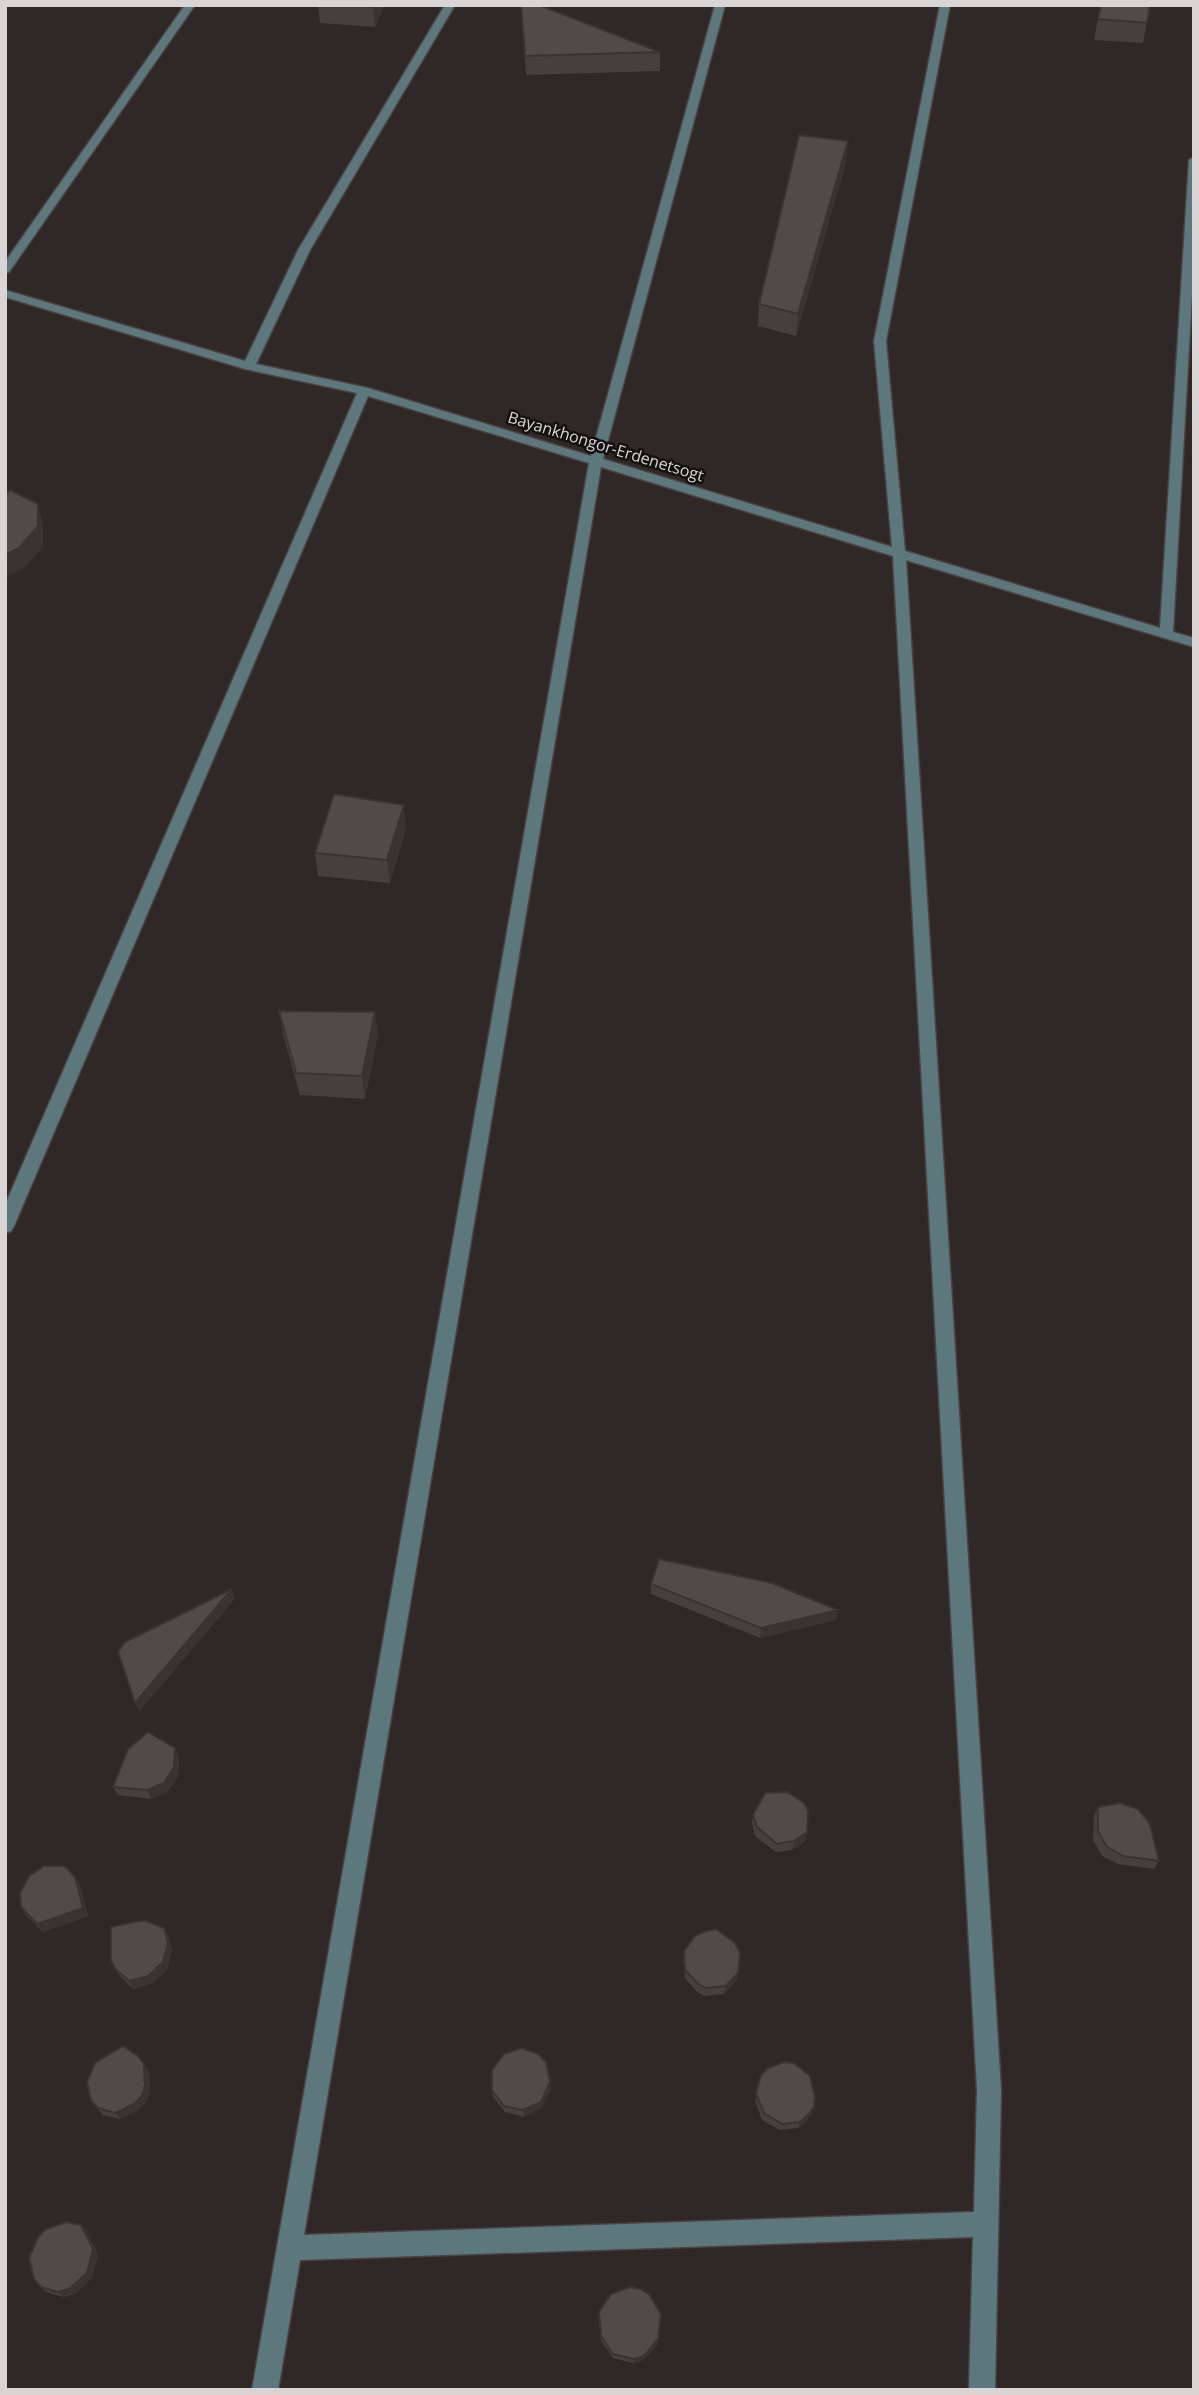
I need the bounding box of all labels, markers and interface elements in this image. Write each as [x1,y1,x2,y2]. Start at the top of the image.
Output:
street label: Bayankhongor-Erdenetsogt [505,406,707,486]

